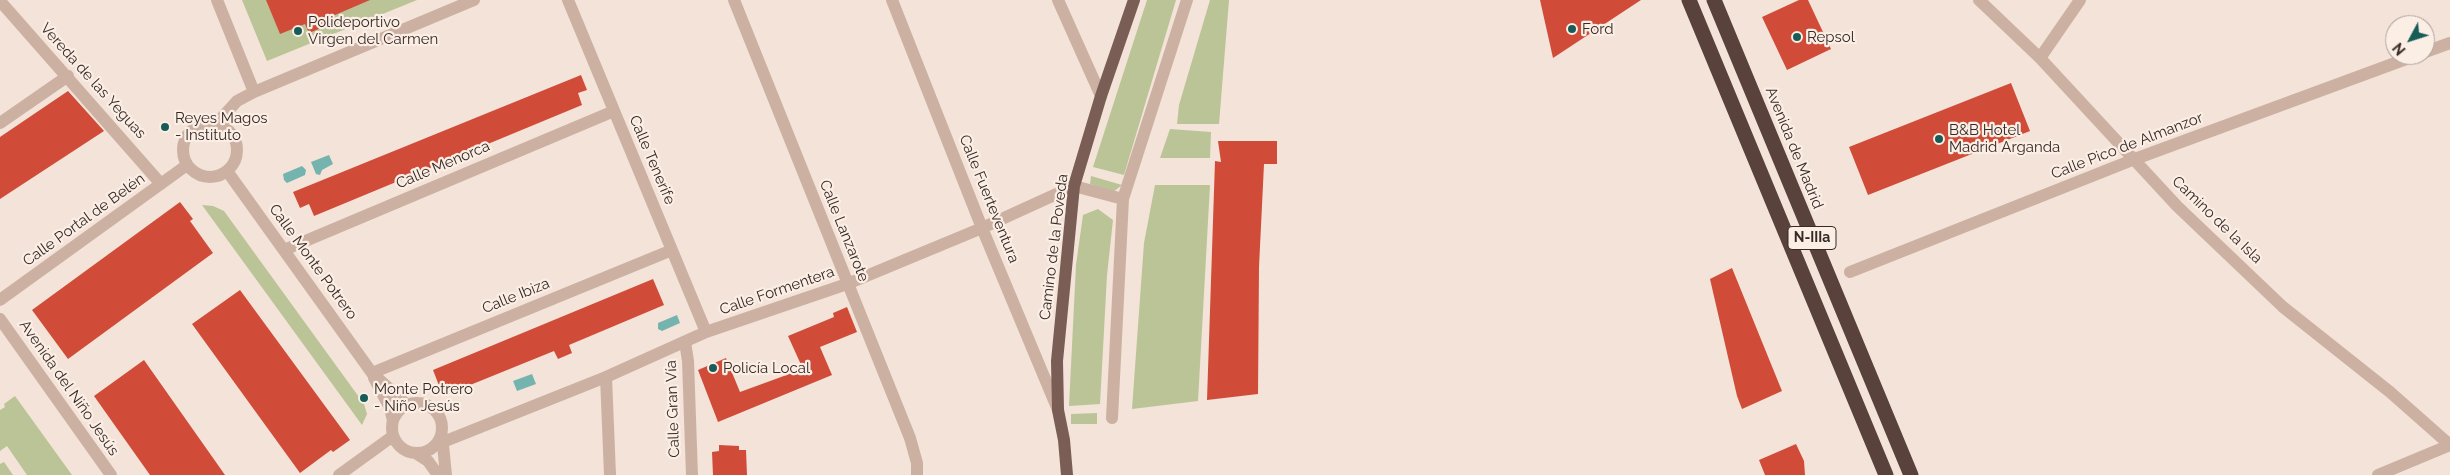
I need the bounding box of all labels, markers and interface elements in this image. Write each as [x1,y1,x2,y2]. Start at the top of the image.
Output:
place label: Polideportivo Virgen del Carmen [308,13,438,48]
north arrow [2385,15,2435,65]
street label: Vereda de las Yeguas [36,20,150,142]
place label: Ford [1582,20,1614,38]
marker: Ford [1566,23,1578,35]
marker: Polideportivo Virgen del Carmen [292,25,304,37]
place label: Repsol [1807,28,1855,46]
marker: Repsol [1791,31,1803,43]
text: N [2390,40,2409,58]
street label: Avenida de Madrid [1761,84,1827,212]
place label: Reyes Magos - Instituto [175,109,268,144]
street label: Calle Pico de Almanzor [2049,109,2205,183]
street label: Calle Tenerife [625,113,679,207]
marker: Reyes Magos - Instituto [159,121,171,133]
place label: B&B Hotel Madrid Arganda [1949,121,2060,156]
street label: Calle Fuerteventura [955,132,1023,266]
marker: B&B Hotel Madrid Arganda [1933,133,1945,145]
street label: Calle Menorca [393,137,493,193]
street label: Calle Portal de Belén [20,170,148,270]
street label: Camino de la Isla [2168,172,2266,268]
street label: Camino de la Poveda [1036,173,1072,321]
street label: Calle Lanzarote [815,178,873,284]
street label: Calle Monte Potrero [265,201,361,323]
road number: N-IIIa [1788,227,1836,250]
street label: Calle Formentera [717,263,837,319]
street label: Calle Ibiza [480,274,552,318]
street label: Avenida del Niño Jesús [15,317,123,459]
place label: Policía Local [723,359,810,377]
street label: Calle Gran Vía [662,360,684,458]
marker: Policía Local [707,362,719,374]
place label: Monte Potrero - Niño Jesús [374,380,473,415]
marker: Monte Potrero - Niño Jesús [358,392,370,404]

